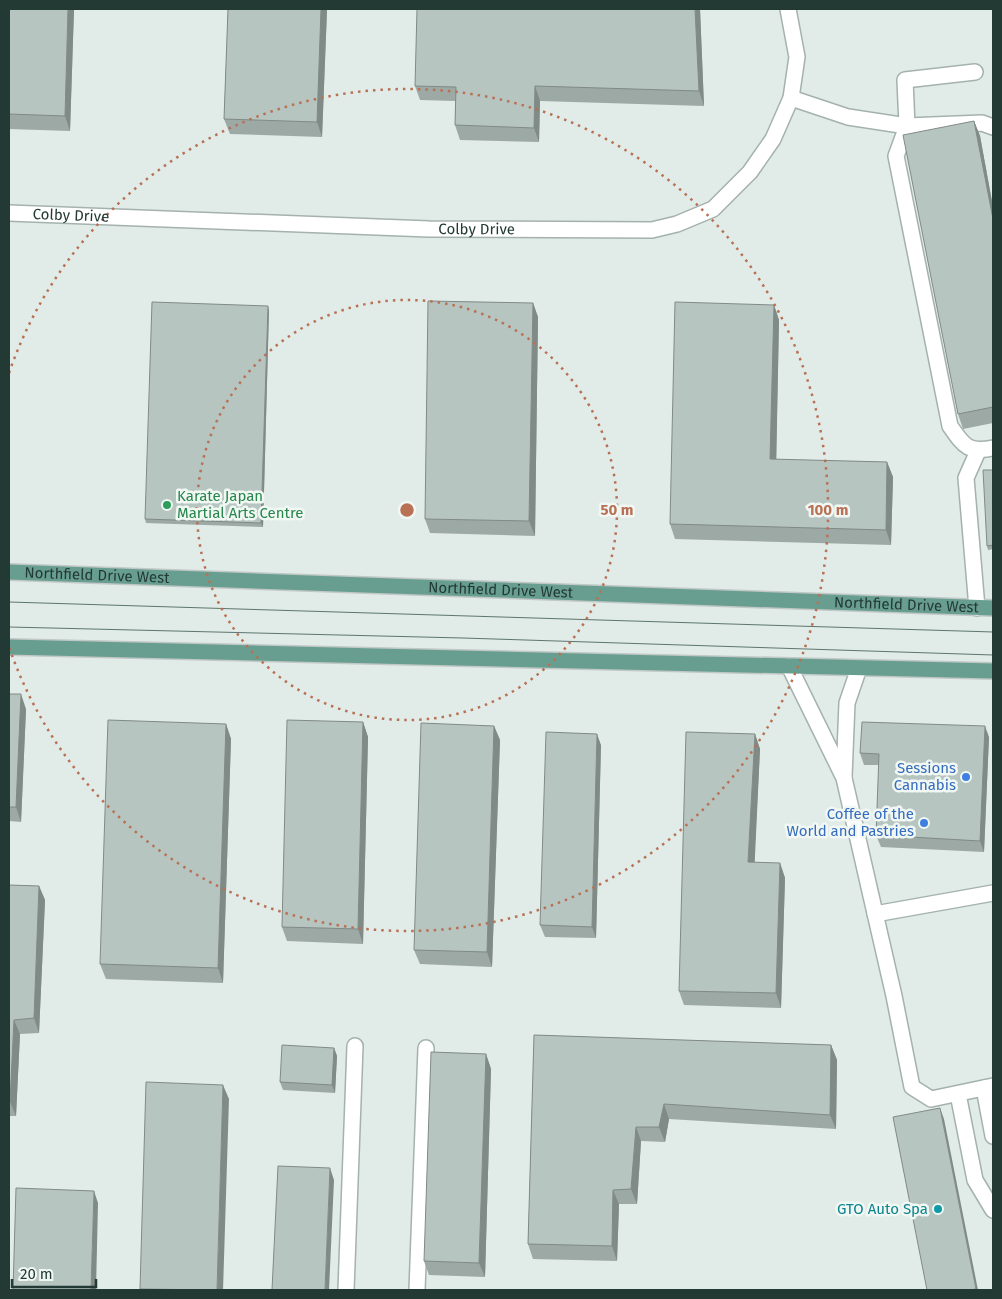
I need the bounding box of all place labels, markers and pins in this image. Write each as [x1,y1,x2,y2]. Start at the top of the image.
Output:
place label: Karate Japan Martial Arts Centre [177,487,303,522]
marker: Karate Japan Martial Arts Centre [161,499,173,511]
centre of rings [398,501,416,519]
place label: Sessions Cannabis [894,759,956,794]
marker: Sessions Cannabis [960,771,972,783]
place label: Coffee of the World and Pastries [787,805,914,840]
marker: Coffee of the World and Pastries [918,817,930,829]
place label: GTO Auto Spa [837,1200,928,1218]
marker: GTO Auto Spa [932,1203,944,1215]

